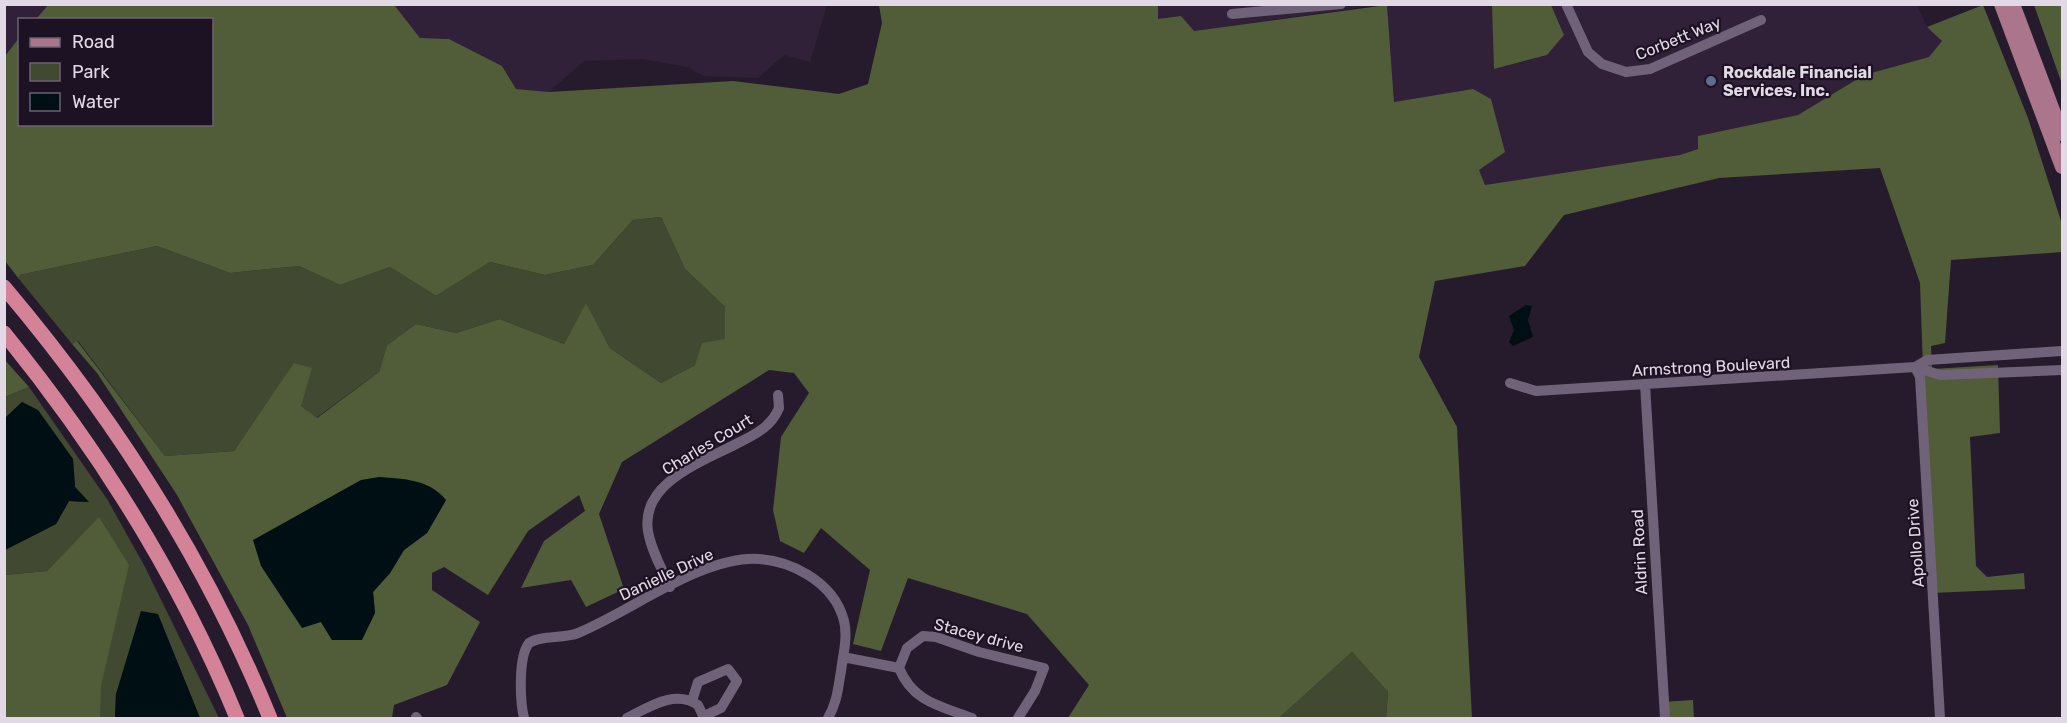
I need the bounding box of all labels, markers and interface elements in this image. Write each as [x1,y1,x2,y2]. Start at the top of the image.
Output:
street label: Corbett Way [1633,13,1724,64]
legend [18,18,213,126]
text: Road [72,31,115,53]
text: Park [72,61,110,83]
place label: Rockdale Financial Services, Inc. [1723,63,1872,100]
marker: Rockdale Financial Services, Inc. [1704,74,1718,88]
text: Water [72,91,120,113]
street label: Armstrong Boulevard [1631,353,1791,380]
street label: Charles Court [659,410,756,479]
street label: Apollo Drive [1903,498,1928,588]
street label: Aldrin Road [1628,509,1651,595]
street label: Danielle Drive [616,544,716,605]
street label: Stacey drive [932,614,1026,657]

